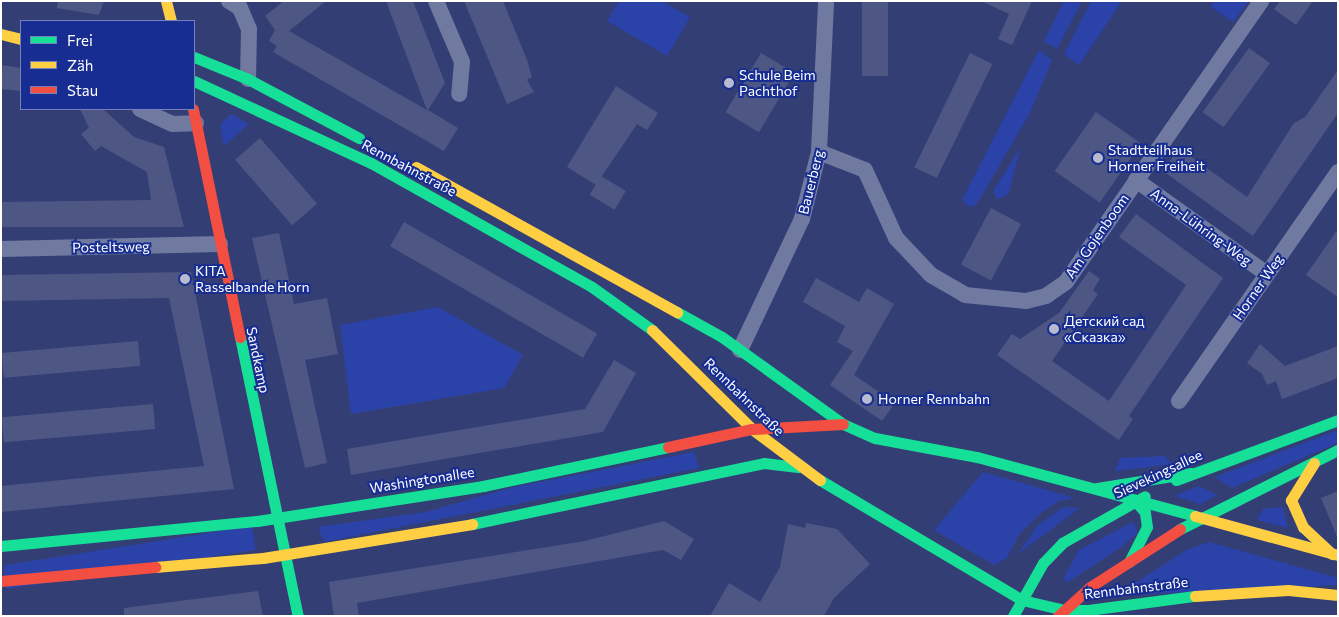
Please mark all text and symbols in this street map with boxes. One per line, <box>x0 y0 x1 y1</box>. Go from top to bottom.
legend <box>20 20 195 110</box>
text: Frei <box>67 31 93 49</box>
text: Zäh <box>67 56 93 74</box>
place label: Schule Beim Pachthof <box>739 67 816 100</box>
marker: Schule Beim Pachthof <box>723 77 735 89</box>
text: Stau <box>67 81 98 99</box>
street label: Rennbahnstraße <box>359 136 459 200</box>
place label: Stadtteilhaus Horner Freiheit <box>1108 142 1205 174</box>
street label: Bauerberg <box>795 148 827 216</box>
marker: Stadtteilhaus Horner Freiheit <box>1092 152 1104 164</box>
street label: Anna-Lühring-Weg <box>1147 185 1255 269</box>
street label: Am Gojenboom <box>1062 190 1132 282</box>
street label: Posteltsweg <box>72 238 150 256</box>
street label: Horner Weg <box>1229 251 1287 323</box>
place label: KITA Rasselbande Horn <box>195 263 310 296</box>
marker: KITA Rasselbande Horn <box>179 273 191 285</box>
place label: Детский сад «Сказка» <box>1064 313 1144 346</box>
marker: Детский сад «Сказка» <box>1048 323 1060 335</box>
street label: Sandkamp <box>243 325 273 395</box>
street label: Rennbahnstraße <box>701 355 787 439</box>
place label: Horner Rennbahn <box>878 391 990 407</box>
marker: Horner Rennbahn <box>860 392 874 406</box>
street label: Sievekingsallee <box>1111 446 1205 502</box>
street label: Washingtonallee <box>368 463 476 497</box>
street label: Rennbahnstraße <box>1083 573 1189 603</box>

